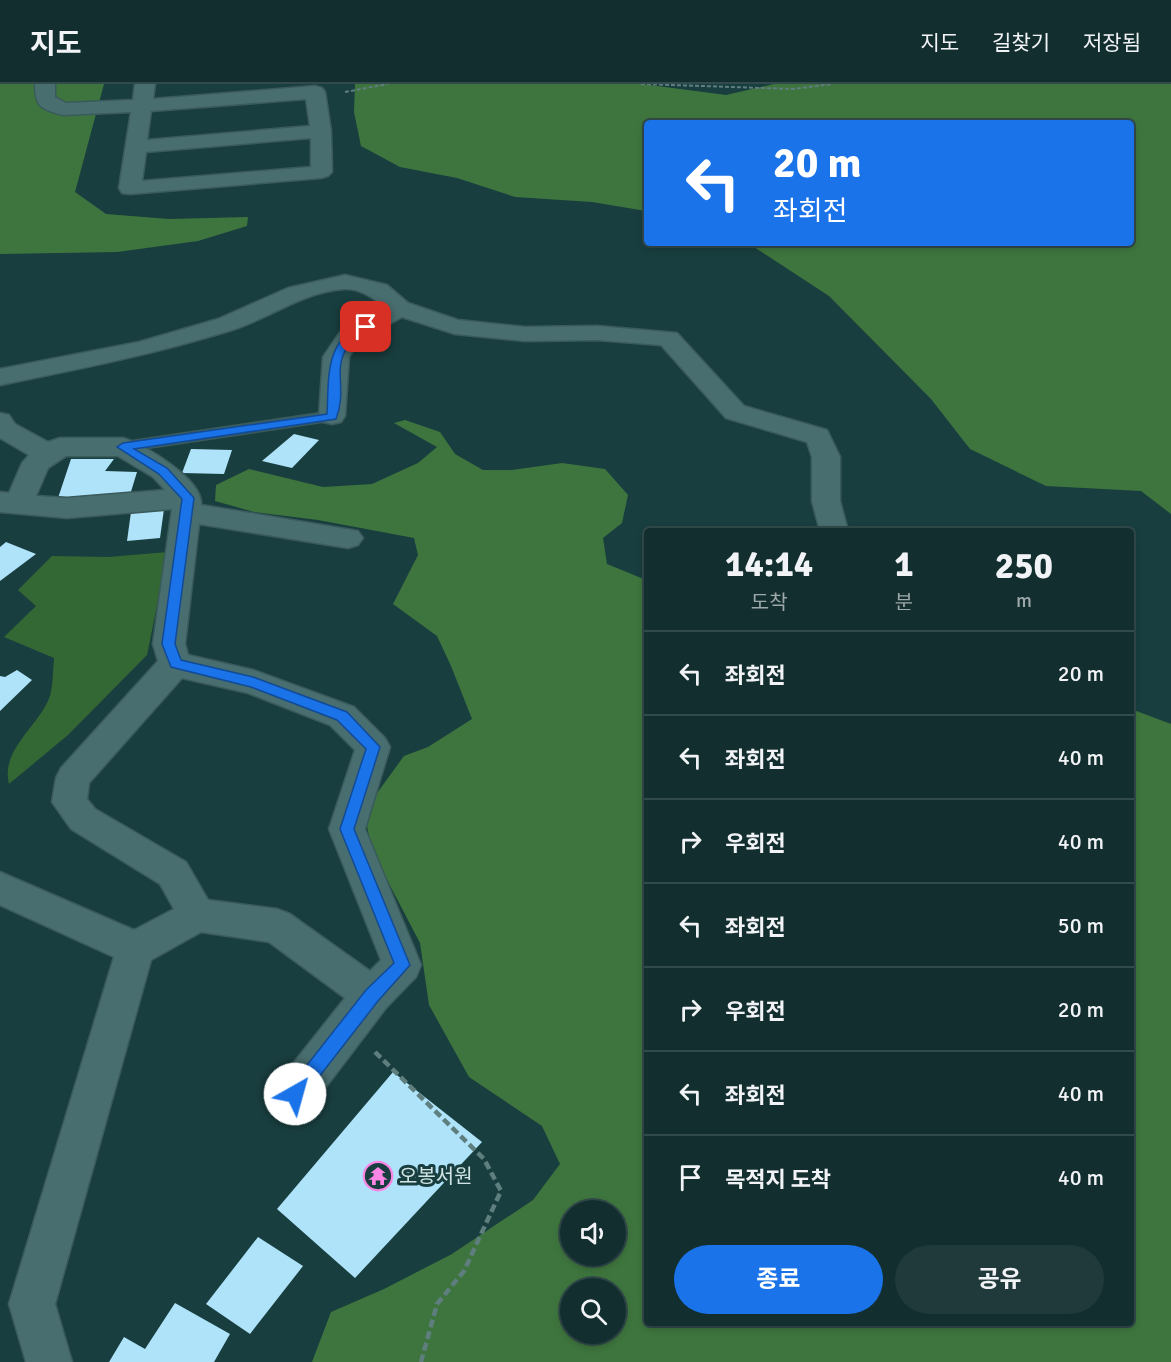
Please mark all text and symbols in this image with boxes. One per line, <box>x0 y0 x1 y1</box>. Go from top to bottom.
text: 지도 <box>30 27 82 61</box>
text: 지도 <box>920 30 959 56</box>
text: 길찾기 <box>992 30 1050 56</box>
text: 저장됨 <box>1083 30 1141 56</box>
text: 20 m <box>773 138 862 189</box>
icon: left <box>674 144 752 222</box>
text: 좌회전 <box>773 195 848 228</box>
pin <box>340 301 391 352</box>
icon: arrive <box>349 310 382 343</box>
text: 14:14 <box>725 542 813 587</box>
text: 1 <box>894 542 914 587</box>
text: 250 <box>995 544 1053 589</box>
text: m <box>1016 588 1032 613</box>
text: 도착 <box>751 590 788 615</box>
text: 분 <box>895 590 913 615</box>
icon: left <box>674 657 707 690</box>
text: 20 m <box>1058 660 1104 687</box>
text: 좌회전 <box>725 662 786 689</box>
icon: left <box>674 741 707 774</box>
text: 40 m <box>1058 744 1104 771</box>
text: 좌회전 <box>725 746 786 773</box>
icon: right <box>674 825 707 858</box>
text: 40 m <box>1058 828 1104 855</box>
text: 우회전 <box>725 830 786 857</box>
icon: left <box>674 909 707 942</box>
text: 50 m <box>1058 912 1104 939</box>
text: 좌회전 <box>725 914 786 941</box>
icon: right <box>674 993 707 1026</box>
text: 20 m <box>1058 996 1104 1023</box>
text: 우회전 <box>725 998 786 1025</box>
position arrow <box>263 1062 327 1126</box>
icon: left <box>674 1077 707 1110</box>
text: 40 m <box>1058 1080 1104 1107</box>
text: 좌회전 <box>725 1082 786 1109</box>
temple icon: 오봉서원 <box>362 1160 394 1192</box>
icon: arrive <box>674 1161 707 1194</box>
place label: 오봉서원 <box>399 1164 473 1189</box>
text: 40 m <box>1058 1164 1104 1191</box>
text: 목적지 도착 <box>725 1166 831 1193</box>
map controls <box>560 1200 626 1344</box>
button: sound <box>560 1200 626 1266</box>
button: 종료 <box>674 1245 883 1314</box>
button: 공유 <box>895 1245 1104 1314</box>
button: search <box>560 1278 626 1344</box>

